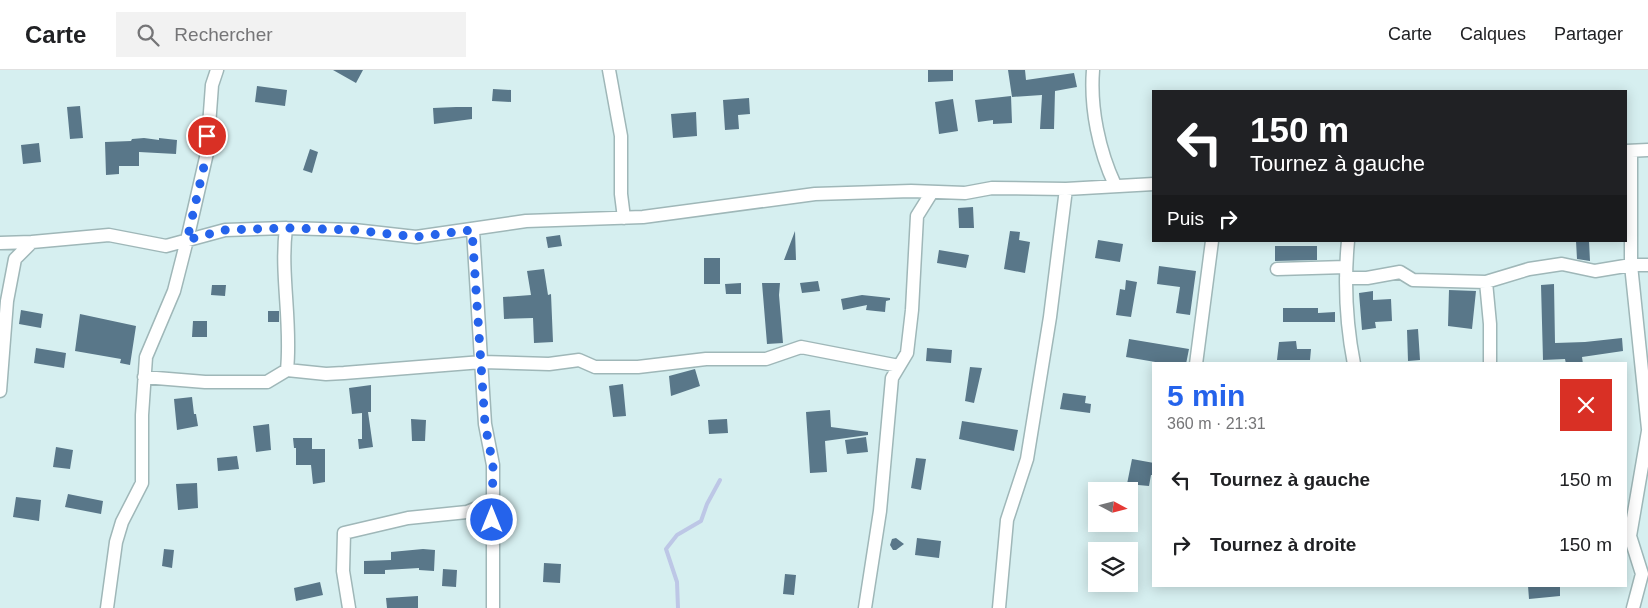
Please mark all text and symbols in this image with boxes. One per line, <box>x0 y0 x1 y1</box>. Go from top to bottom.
search box <box>116 12 466 57</box>
text: Carte <box>25 21 86 48</box>
icon: search <box>134 21 162 49</box>
text: Rechercher <box>174 24 273 45</box>
text: Carte <box>1388 24 1432 44</box>
text: Calques <box>1460 24 1526 44</box>
text: Partager <box>1554 24 1623 44</box>
icon: left <box>1167 110 1232 175</box>
text: 150 m <box>1250 110 1349 149</box>
pin <box>186 115 228 157</box>
icon: arrive <box>193 122 221 150</box>
text: Tournez à gauche <box>1250 151 1425 176</box>
icon: right <box>1214 205 1242 233</box>
text: Puis <box>1167 208 1204 229</box>
text: 5 min <box>1167 379 1245 412</box>
button: close <box>1560 379 1612 431</box>
text: 360 m · 21:31 <box>1167 415 1266 432</box>
icon: left <box>1167 466 1195 494</box>
text: Tournez à gauche <box>1210 469 1370 490</box>
text: 150 m <box>1559 469 1612 490</box>
north arrow <box>1088 482 1138 532</box>
map controls <box>1088 482 1138 592</box>
position arrow <box>465 493 517 545</box>
icon: right <box>1167 531 1195 559</box>
text: Tournez à droite <box>1210 534 1356 555</box>
text: 150 m <box>1559 534 1612 555</box>
button: layers <box>1088 542 1138 592</box>

